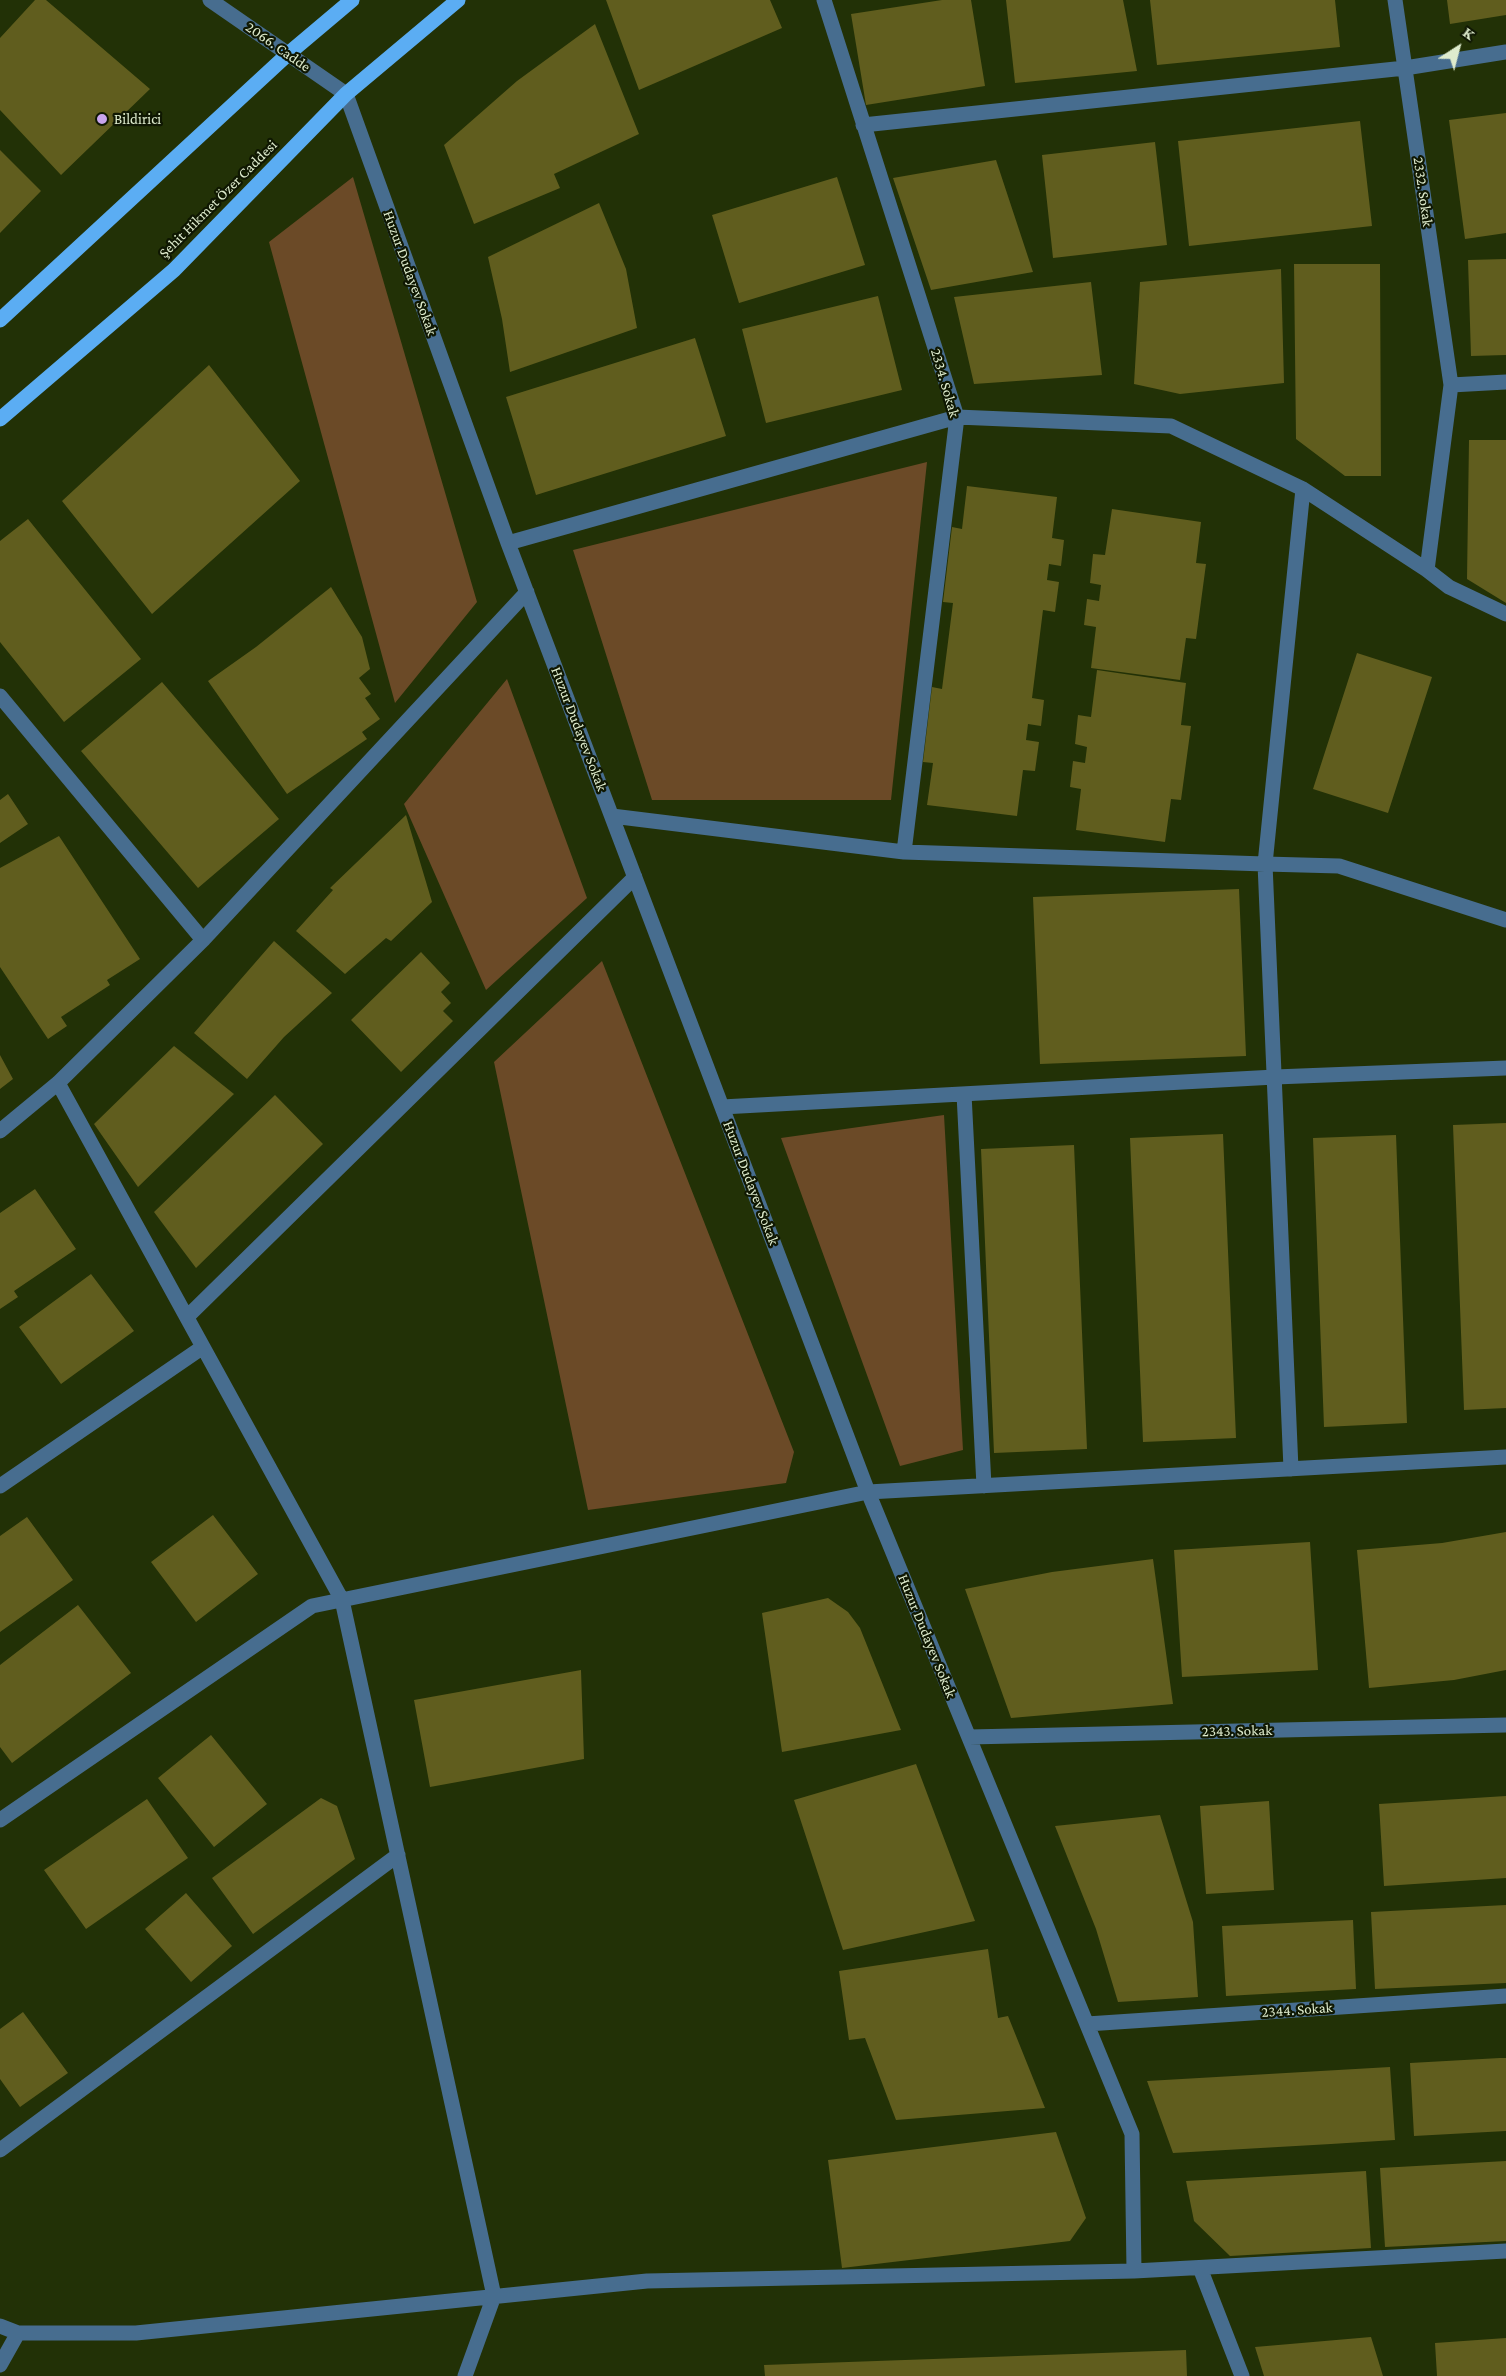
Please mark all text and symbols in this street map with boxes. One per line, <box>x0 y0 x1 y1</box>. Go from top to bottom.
street label: 2066. Cadde <box>242 18 314 76</box>
north arrow <box>1428 18 1488 78</box>
text: K <box>1460 23 1478 43</box>
place label: Bildirici <box>114 110 161 128</box>
marker: Bildirici <box>95 112 109 126</box>
street label: Şehit Hikmet Özer Caddesi <box>155 136 281 262</box>
street label: 2332. Sokak <box>1409 156 1437 228</box>
street label: Huzur Dudayev Sokak <box>379 208 441 338</box>
street label: 2334. Sokak <box>927 346 963 420</box>
street label: Huzur Dudayev Sokak <box>547 664 611 794</box>
street label: Huzur Dudayev Sokak <box>719 1118 783 1248</box>
street label: Huzur Dudayev Sokak <box>894 1572 960 1700</box>
street label: 2343. Sokak <box>1202 1721 1272 1741</box>
street label: 2344. Sokak <box>1261 1999 1333 2021</box>

